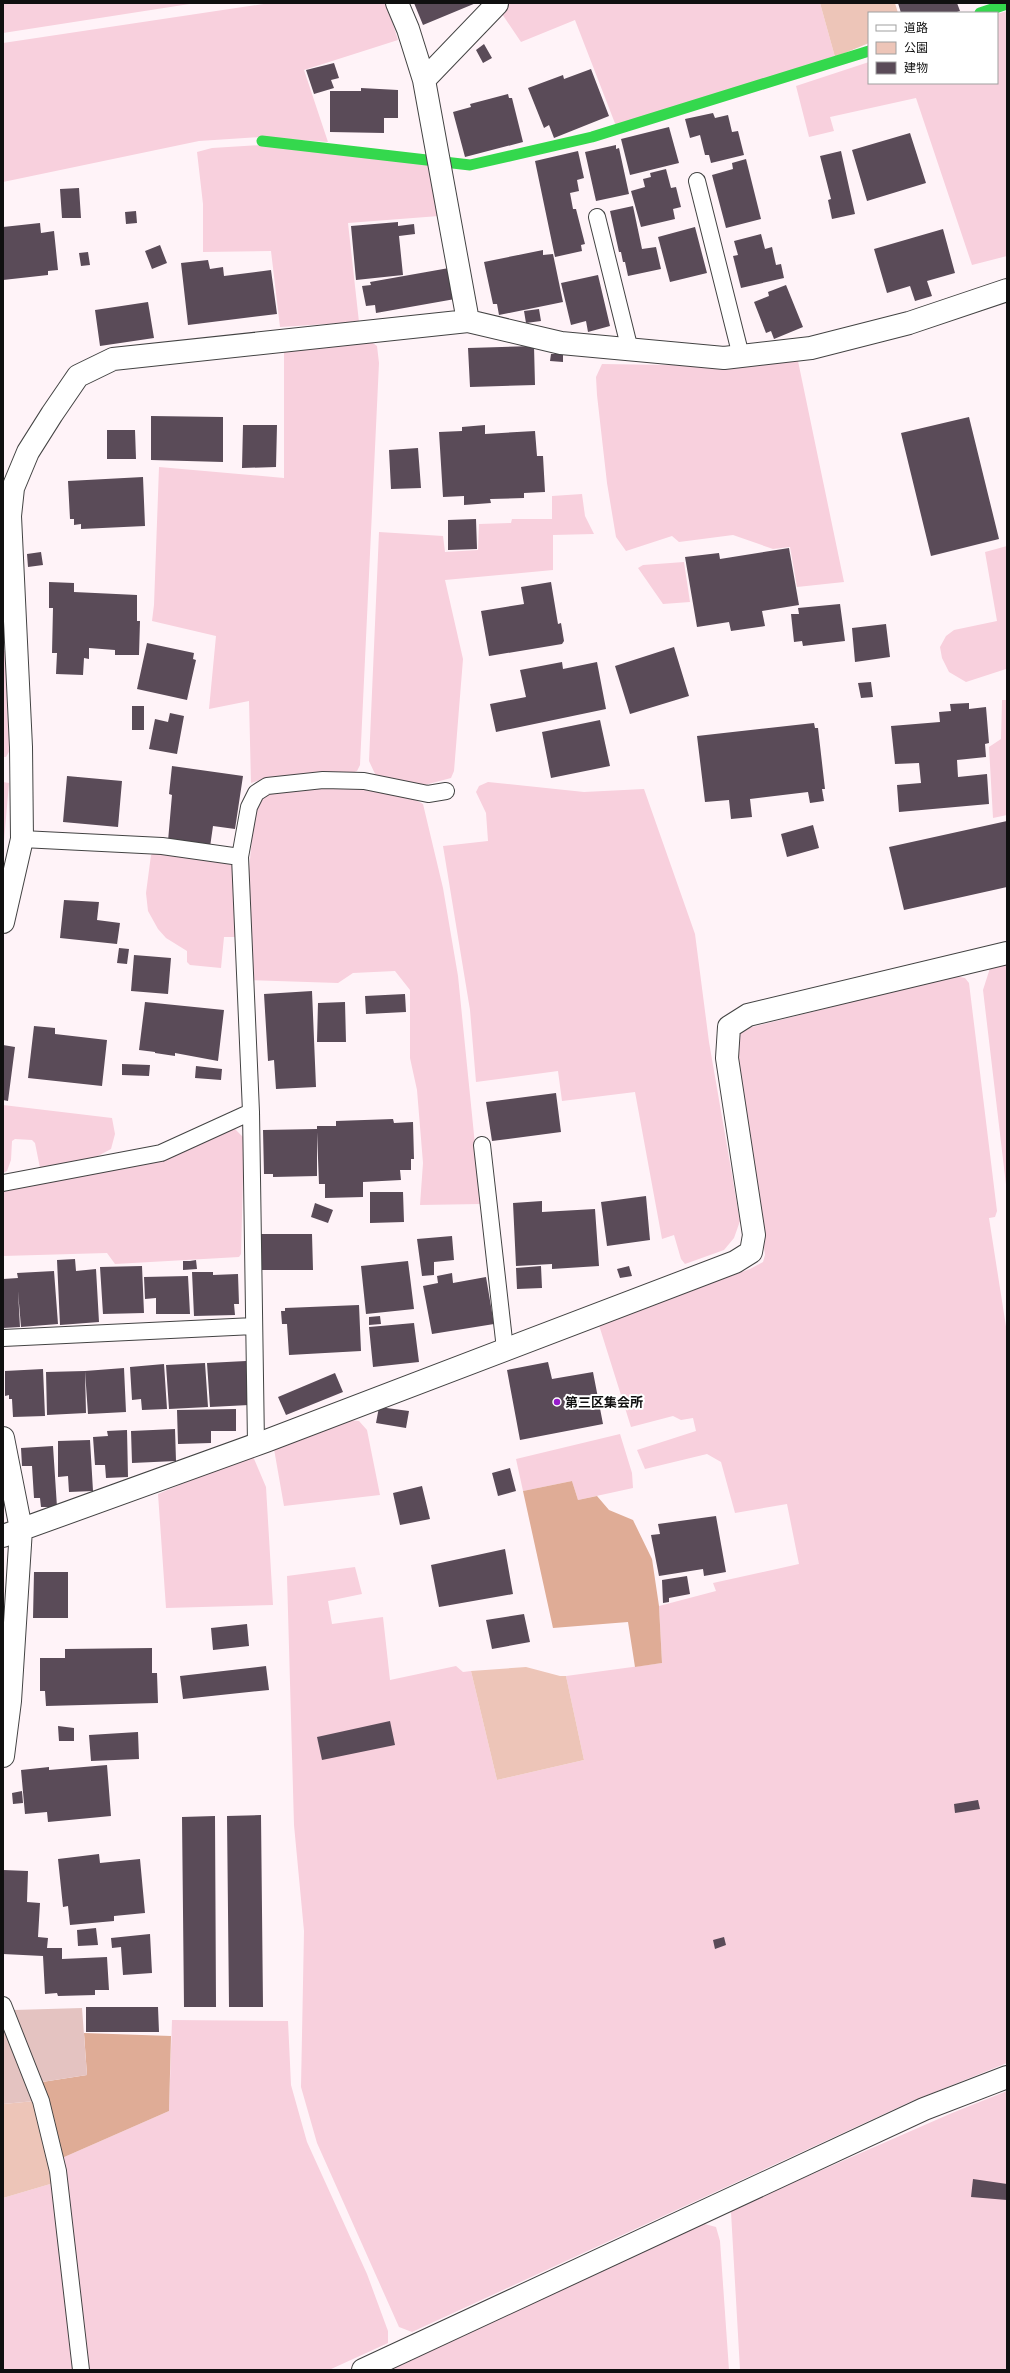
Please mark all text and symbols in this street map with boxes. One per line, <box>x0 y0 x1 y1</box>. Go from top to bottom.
legend <box>868 12 998 84</box>
text: 道路 <box>904 18 928 35</box>
text: 公園 <box>904 38 928 55</box>
text: 建物 <box>904 58 928 75</box>
place label: 第三区集会所 <box>565 1392 643 1411</box>
marker: 第三区集会所 <box>552 1397 562 1407</box>

